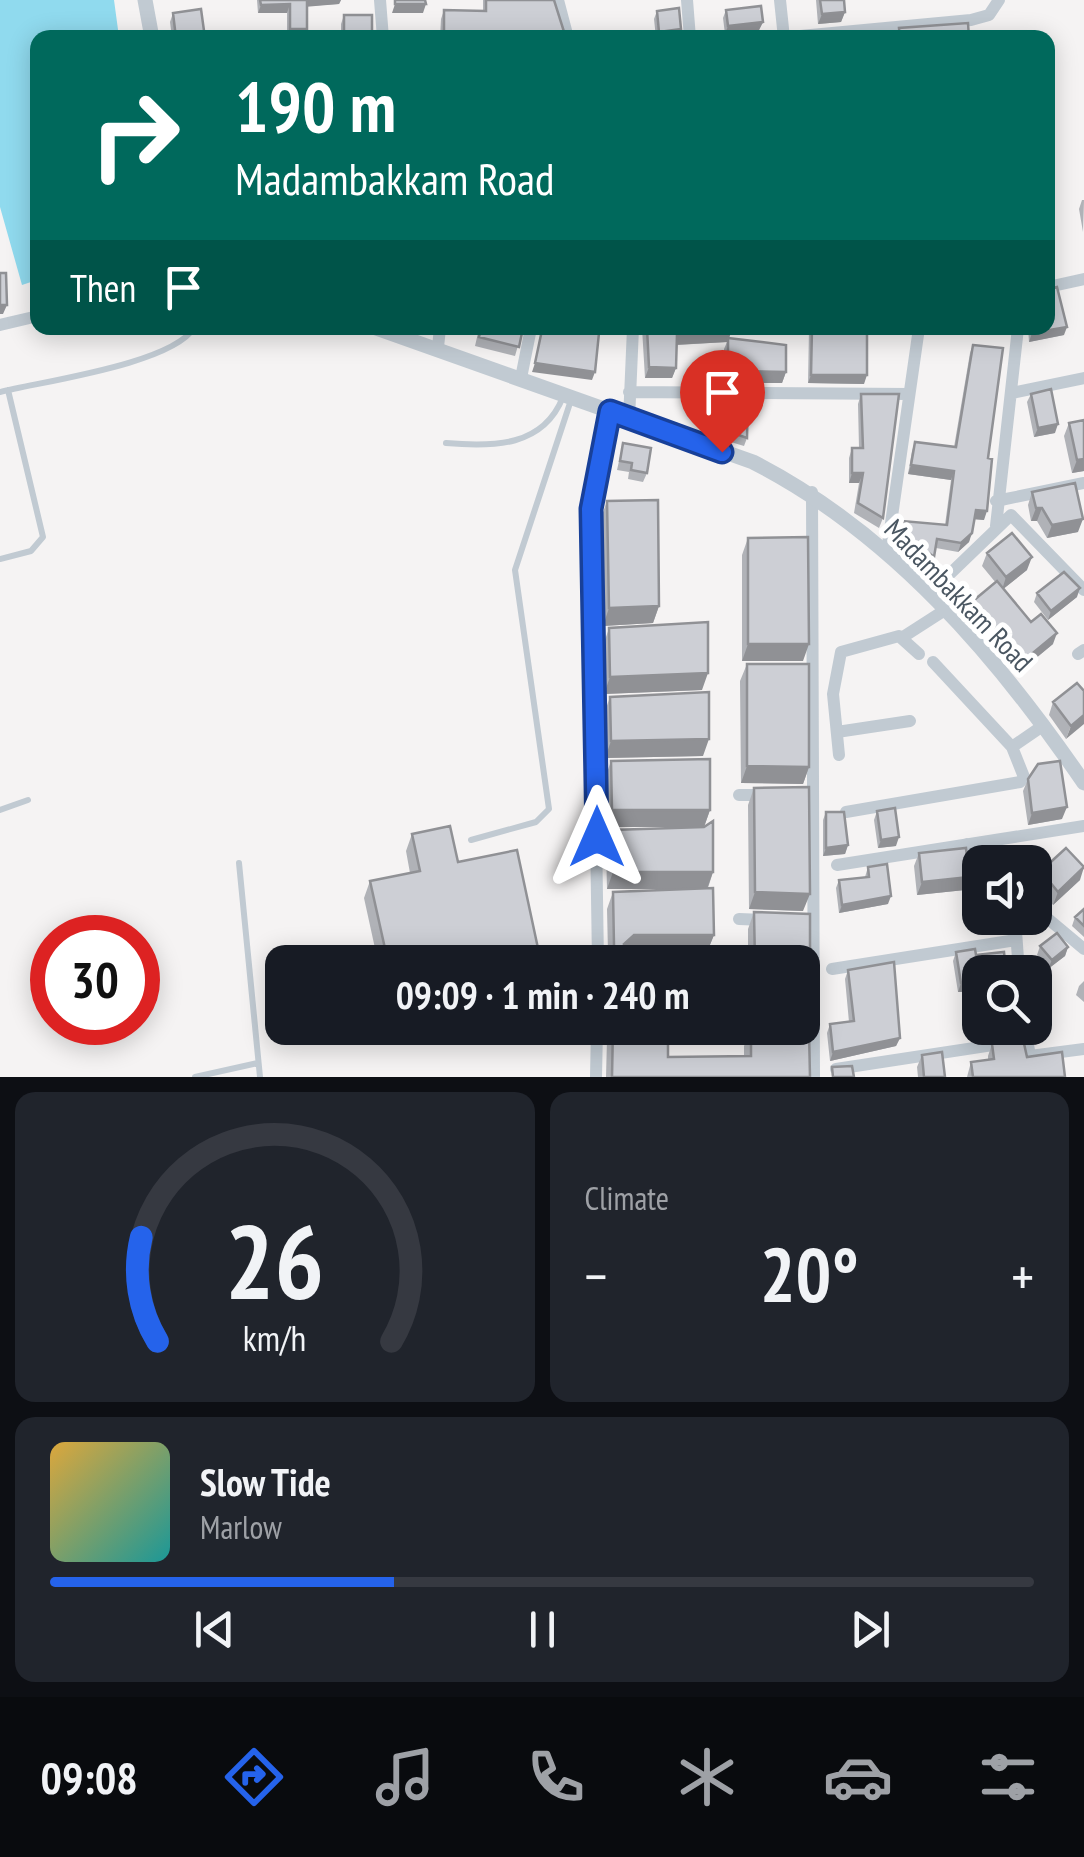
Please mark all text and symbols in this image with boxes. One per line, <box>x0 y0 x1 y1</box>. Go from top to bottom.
text: 190 m <box>235 61 396 151</box>
icon: right <box>70 70 200 200</box>
text: Madambakkam Road <box>235 149 555 207</box>
icon: arrive <box>156 260 211 315</box>
text: Then <box>70 263 136 312</box>
pin <box>680 350 765 453</box>
icon: arrive <box>695 365 750 420</box>
street label: Madambakkam Road <box>877 511 1041 679</box>
position arrow <box>545 785 649 889</box>
map controls <box>962 845 1052 1045</box>
button: sound <box>962 845 1052 935</box>
speed limit sign: 30 <box>30 915 160 1045</box>
button: search <box>962 955 1052 1045</box>
text: 09:09 · 1 min · 240 m <box>396 970 689 1019</box>
text: Climate <box>585 1177 669 1219</box>
text: 26 <box>225 1193 324 1328</box>
text: 20° <box>760 1226 859 1323</box>
text: − <box>585 1240 607 1311</box>
text: + <box>1011 1240 1034 1311</box>
text: km/h <box>243 1315 306 1361</box>
text: Slow Tide <box>200 1457 331 1506</box>
text: Marlow <box>200 1506 282 1548</box>
icon: previous <box>187 1602 242 1657</box>
icon: pause <box>515 1602 570 1657</box>
icon: next <box>843 1602 898 1657</box>
icon: directions <box>219 1742 289 1812</box>
icon: music <box>370 1742 440 1812</box>
icon: phone <box>521 1742 591 1812</box>
icon: climate <box>672 1742 742 1812</box>
icon: car <box>823 1742 893 1812</box>
icon: filters <box>973 1742 1043 1812</box>
text: 09:08 <box>40 1748 138 1806</box>

